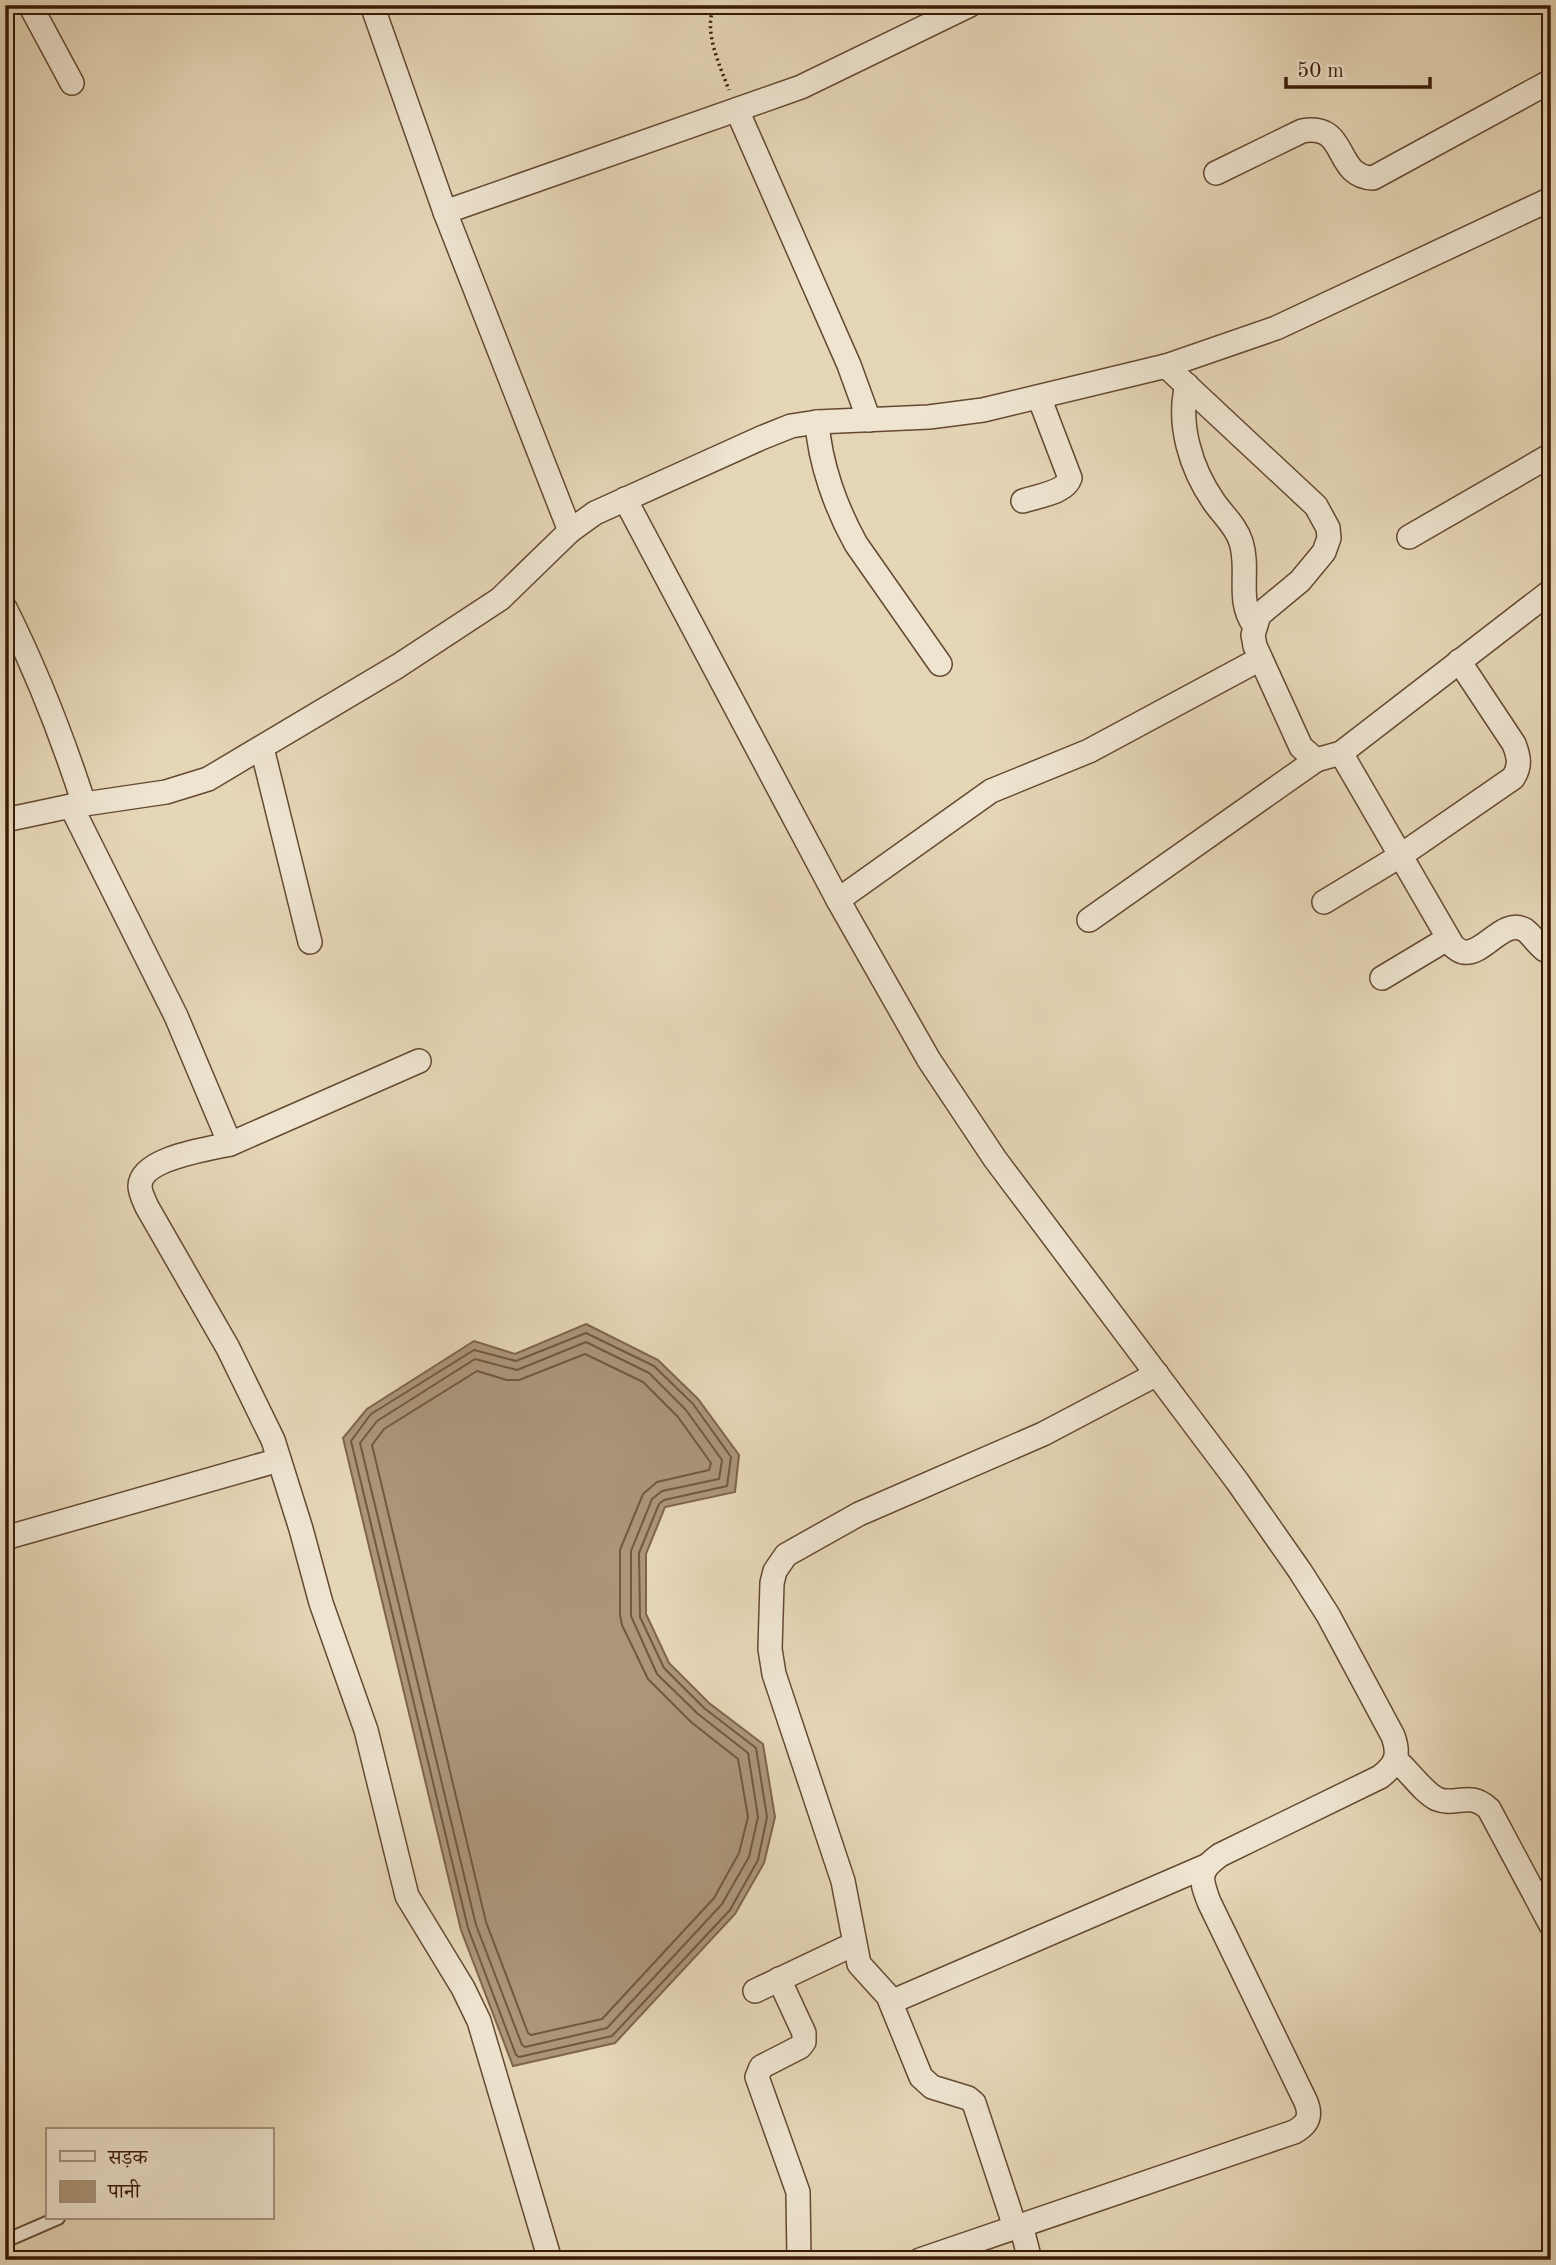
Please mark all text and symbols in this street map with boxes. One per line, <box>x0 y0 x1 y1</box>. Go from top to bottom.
scale bar <box>1286 46 1430 90</box>
text: 50 m <box>1297 61 1344 82</box>
legend <box>46 2128 273 2220</box>
text: सड़क <box>107 2148 148 2169</box>
text: पानी <box>107 2179 141 2203</box>

